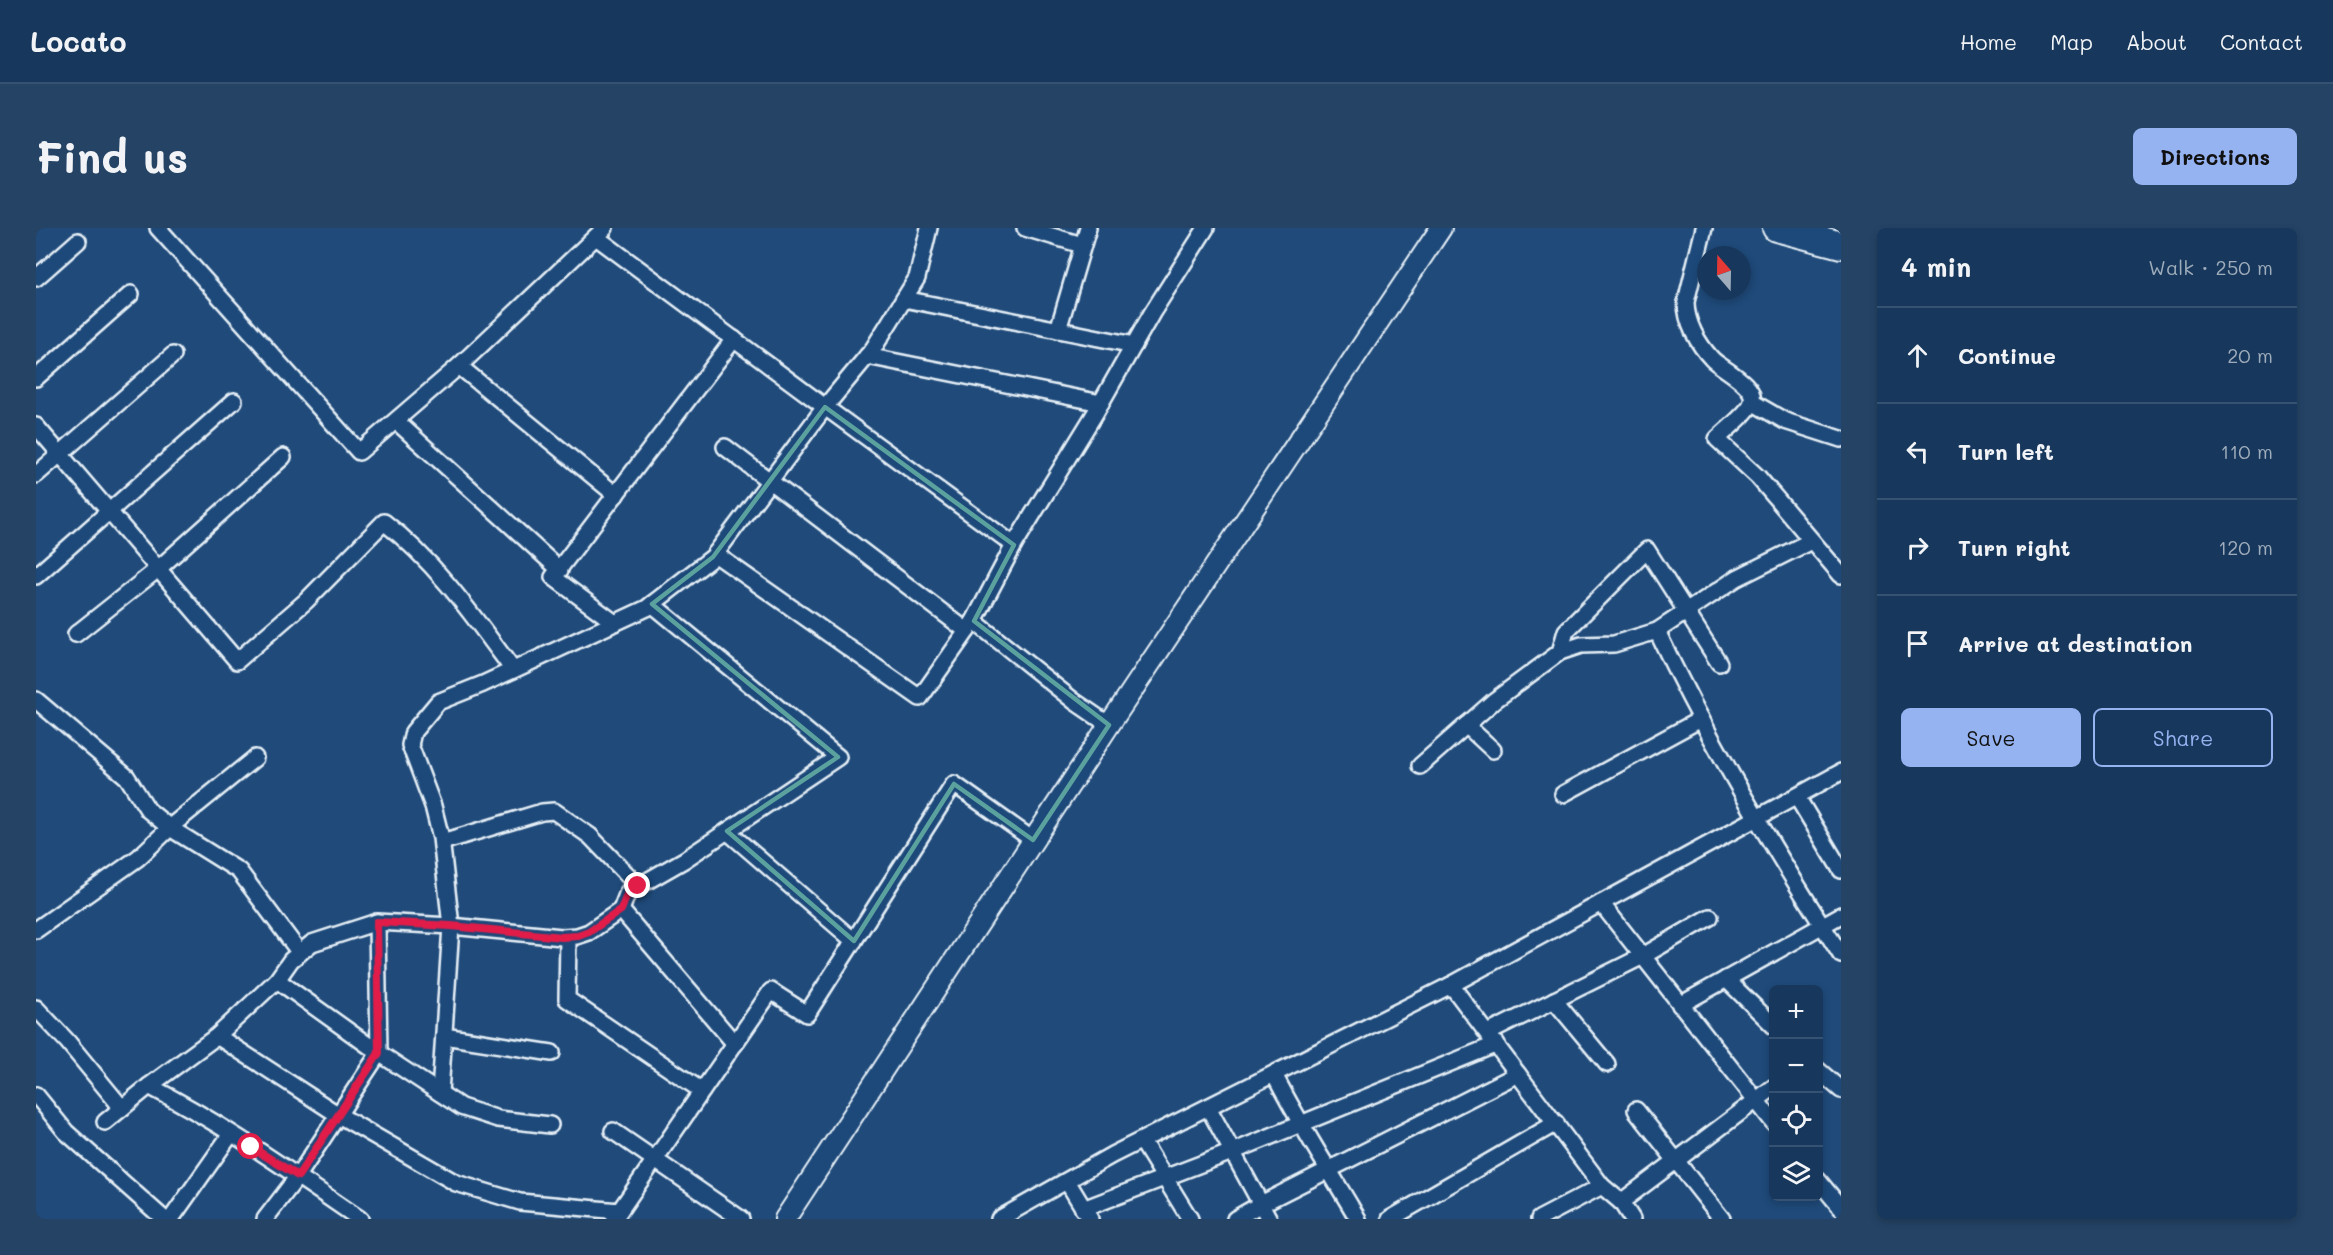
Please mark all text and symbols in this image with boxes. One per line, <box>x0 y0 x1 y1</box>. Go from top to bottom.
text: Locato <box>30 23 127 59</box>
text: Home <box>1960 28 2017 55</box>
text: Map <box>2050 28 2093 55</box>
text: About <box>2126 28 2187 55</box>
text: Contact <box>2220 28 2303 55</box>
button: Directions <box>2133 128 2297 185</box>
text: Find us <box>36 129 188 184</box>
north arrow <box>1697 246 1751 300</box>
text: 4 min <box>1901 250 1971 284</box>
text: Walk · 250 m <box>2148 254 2273 280</box>
icon: ahead <box>1901 339 1934 372</box>
text: Continue <box>1958 341 2056 370</box>
text: 20 m <box>2227 342 2273 368</box>
icon: left <box>1901 435 1934 468</box>
text: Turn left <box>1958 437 2054 466</box>
text: 110 m <box>2220 438 2273 464</box>
icon: right <box>1901 531 1934 564</box>
text: Turn right <box>1958 533 2070 562</box>
text: 120 m <box>2218 534 2273 560</box>
icon: arrive <box>1901 627 1934 660</box>
text: Arrive at destination <box>1958 629 2193 658</box>
button: Save <box>1901 708 2081 767</box>
button: Share <box>2093 708 2273 767</box>
route end <box>624 872 650 898</box>
map controls <box>1769 985 1823 1201</box>
button: + <box>1769 985 1823 1039</box>
button: − <box>1769 1039 1823 1093</box>
button: locate <box>1769 1093 1823 1147</box>
route start <box>237 1133 263 1159</box>
button: layers <box>1769 1147 1823 1201</box>

